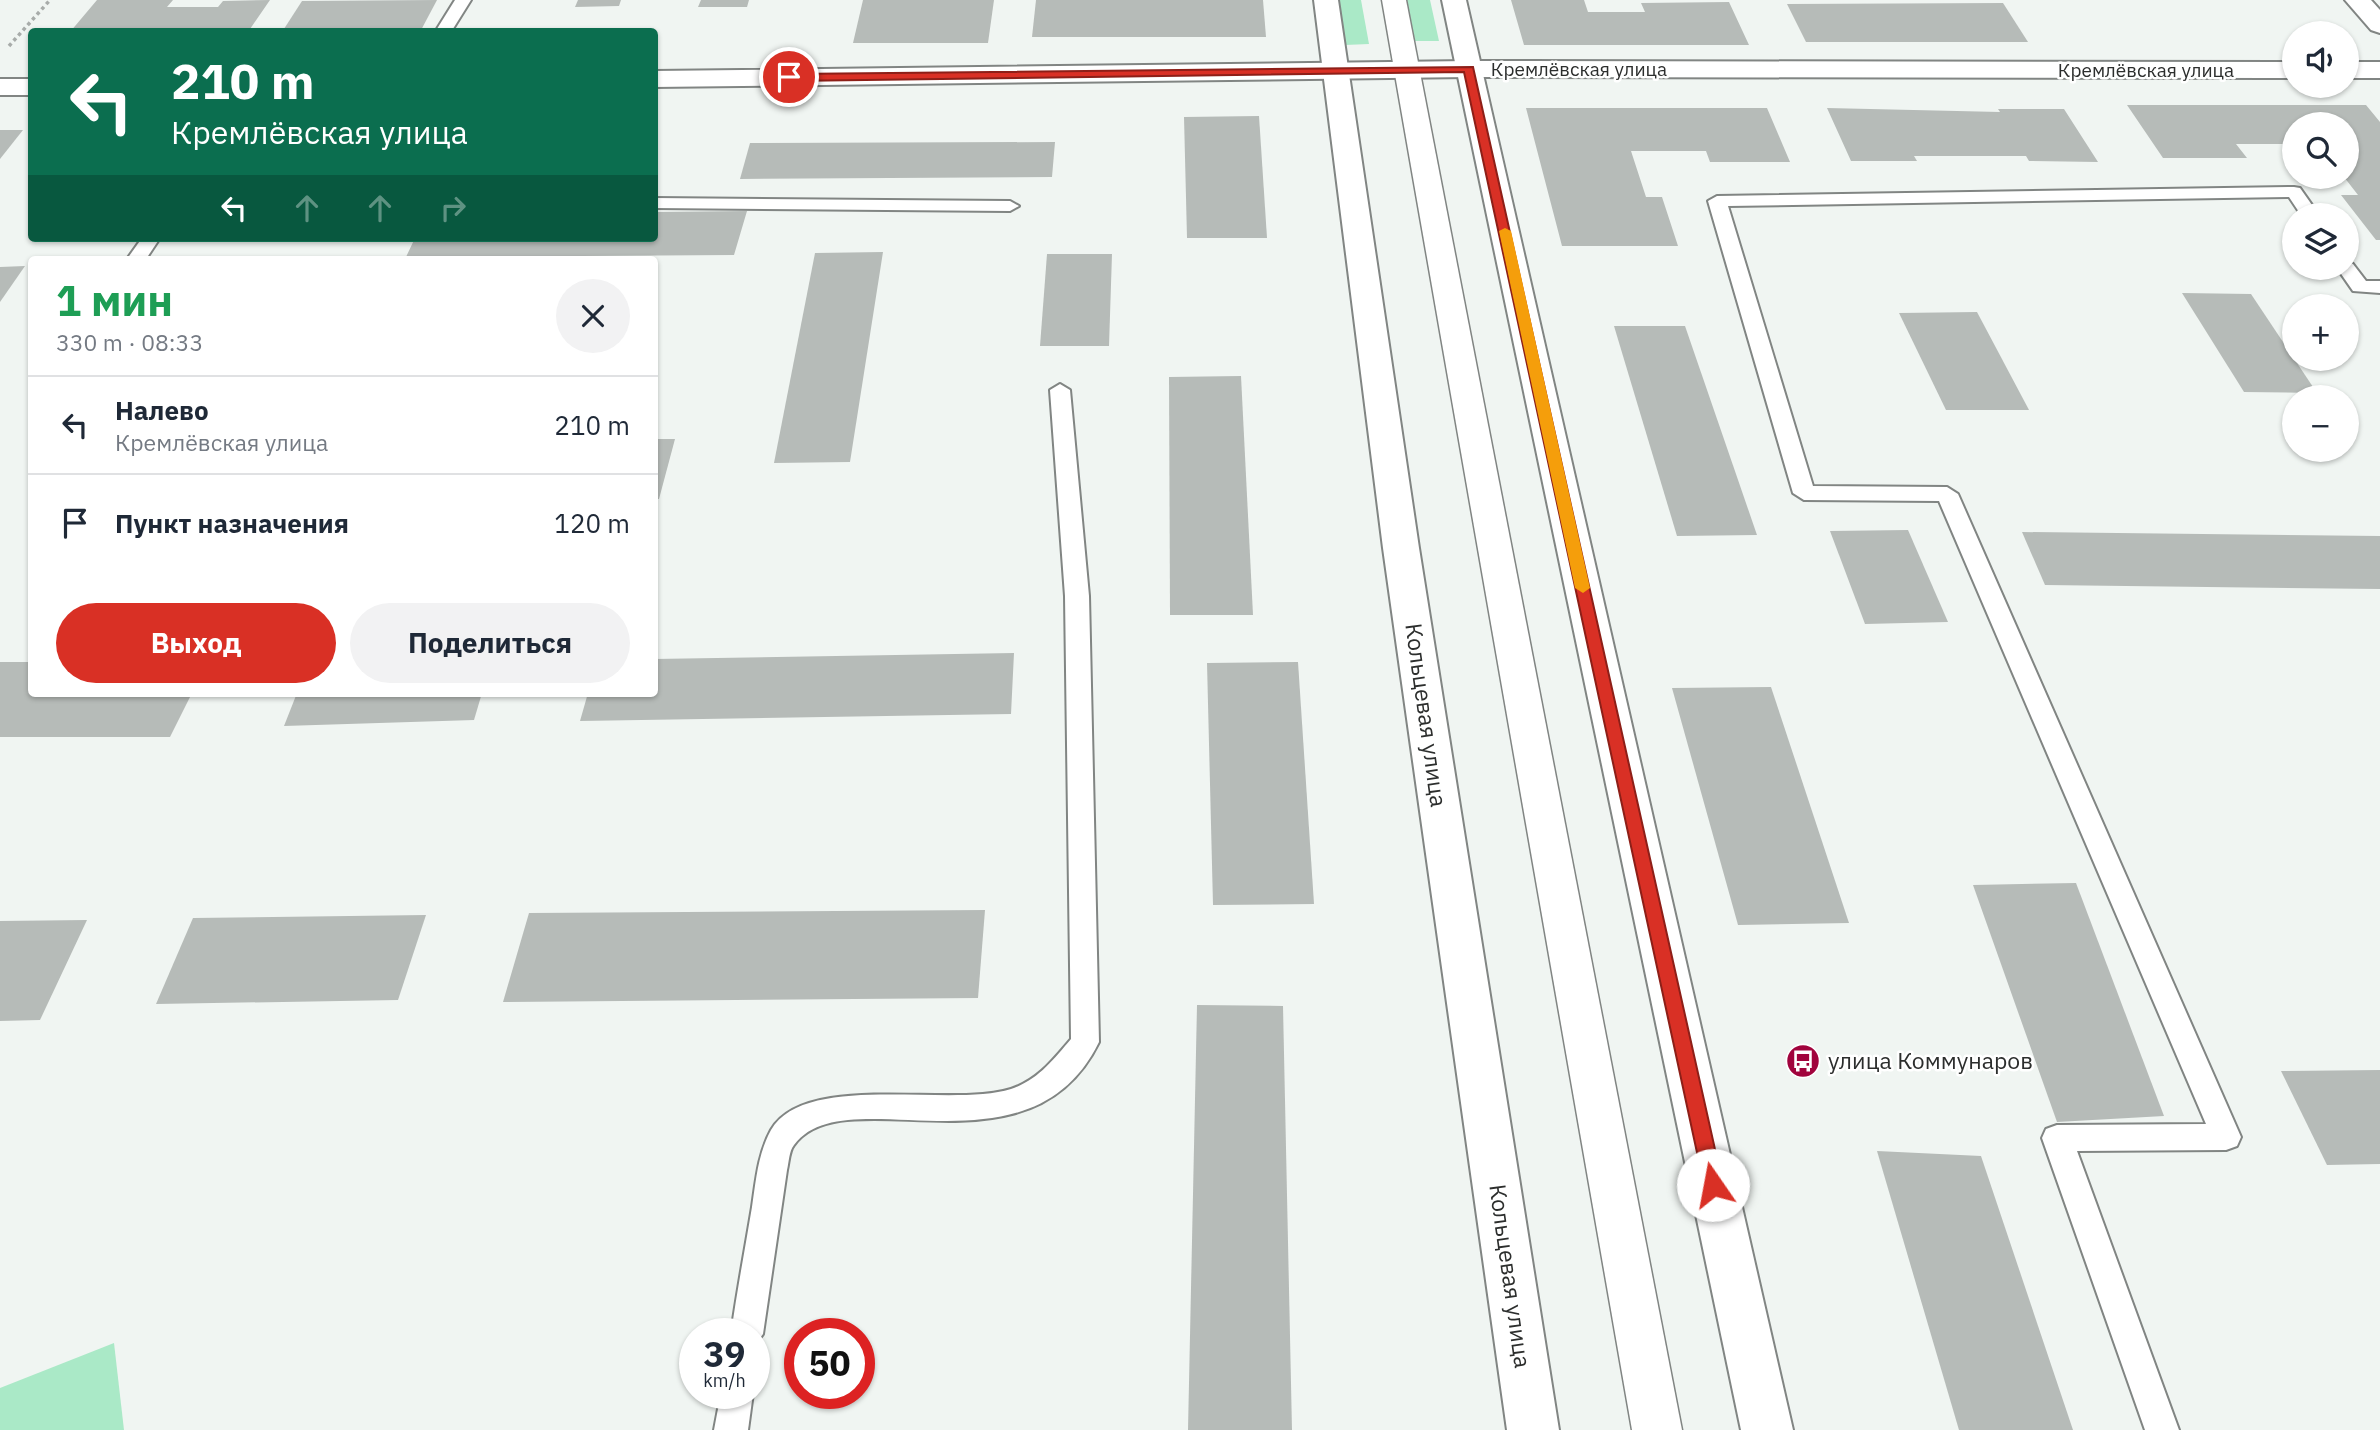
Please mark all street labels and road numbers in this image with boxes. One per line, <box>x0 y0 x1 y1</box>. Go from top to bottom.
street label: Кремлёвская улица <box>1491 57 1667 81</box>
street label: Кремлёвская улица <box>2058 58 2234 82</box>
street label: Кольцевая улица <box>1399 621 1455 809</box>
street label: Кольцевая улица <box>1483 1182 1539 1370</box>

